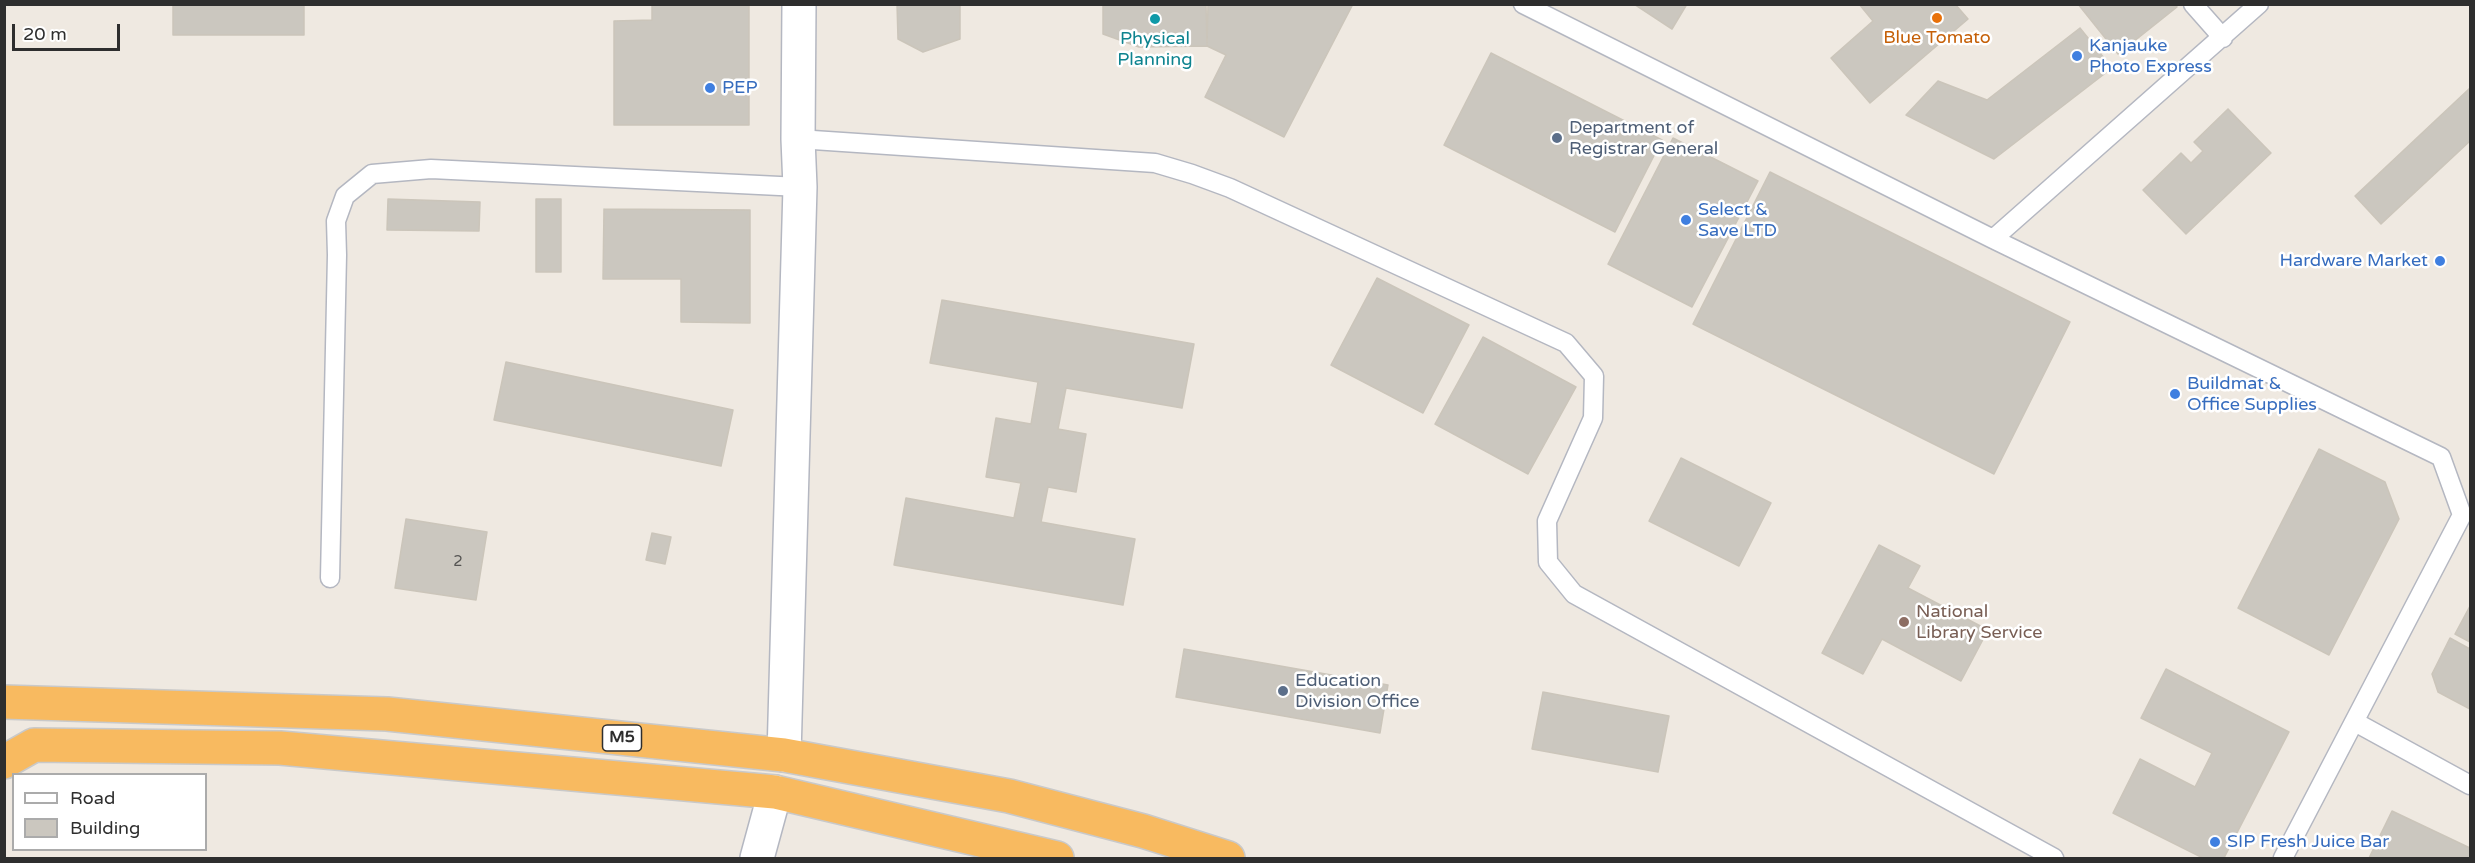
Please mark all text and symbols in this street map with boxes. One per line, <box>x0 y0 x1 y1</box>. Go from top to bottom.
marker: Blue Tomato <box>1930 11 1944 25</box>
scale bar <box>15 12 123 50</box>
marker: Physical Planning <box>1148 12 1162 26</box>
text: 20 m <box>23 23 67 45</box>
place label: Blue Tomato <box>1883 27 1991 49</box>
place label: Physical Planning <box>1117 28 1193 70</box>
place label: Kanjauke Photo Express <box>2089 35 2212 78</box>
marker: Kanjauke Photo Express <box>2070 49 2084 63</box>
place label: PEP <box>722 77 758 99</box>
marker: PEP <box>703 81 717 95</box>
place label: Department of Registrar General <box>1569 117 1718 160</box>
marker: Department of Registrar General <box>1550 131 1564 145</box>
place label: Select & Save LTD <box>1698 199 1777 242</box>
marker: Select & Save LTD <box>1679 213 1693 227</box>
place label: Hardware Market <box>2279 250 2428 272</box>
marker: Hardware Market <box>2433 254 2447 268</box>
place label: Buildmat & Office Supplies <box>2187 373 2317 416</box>
marker: Buildmat & Office Supplies <box>2168 387 2182 401</box>
house number: 2 <box>453 553 463 571</box>
place label: National Library Service <box>1916 601 2042 644</box>
marker: National Library Service <box>1897 615 1911 629</box>
place label: Education Division Office <box>1295 670 1419 712</box>
marker: Education Division Office <box>1276 684 1290 698</box>
road number: M5 <box>602 725 642 751</box>
legend <box>12 773 207 851</box>
text: Road <box>70 787 115 809</box>
text: Building <box>70 817 140 839</box>
place label: SIP Fresh Juice Bar <box>2227 831 2389 853</box>
marker: SIP Fresh Juice Bar <box>2208 835 2222 849</box>

